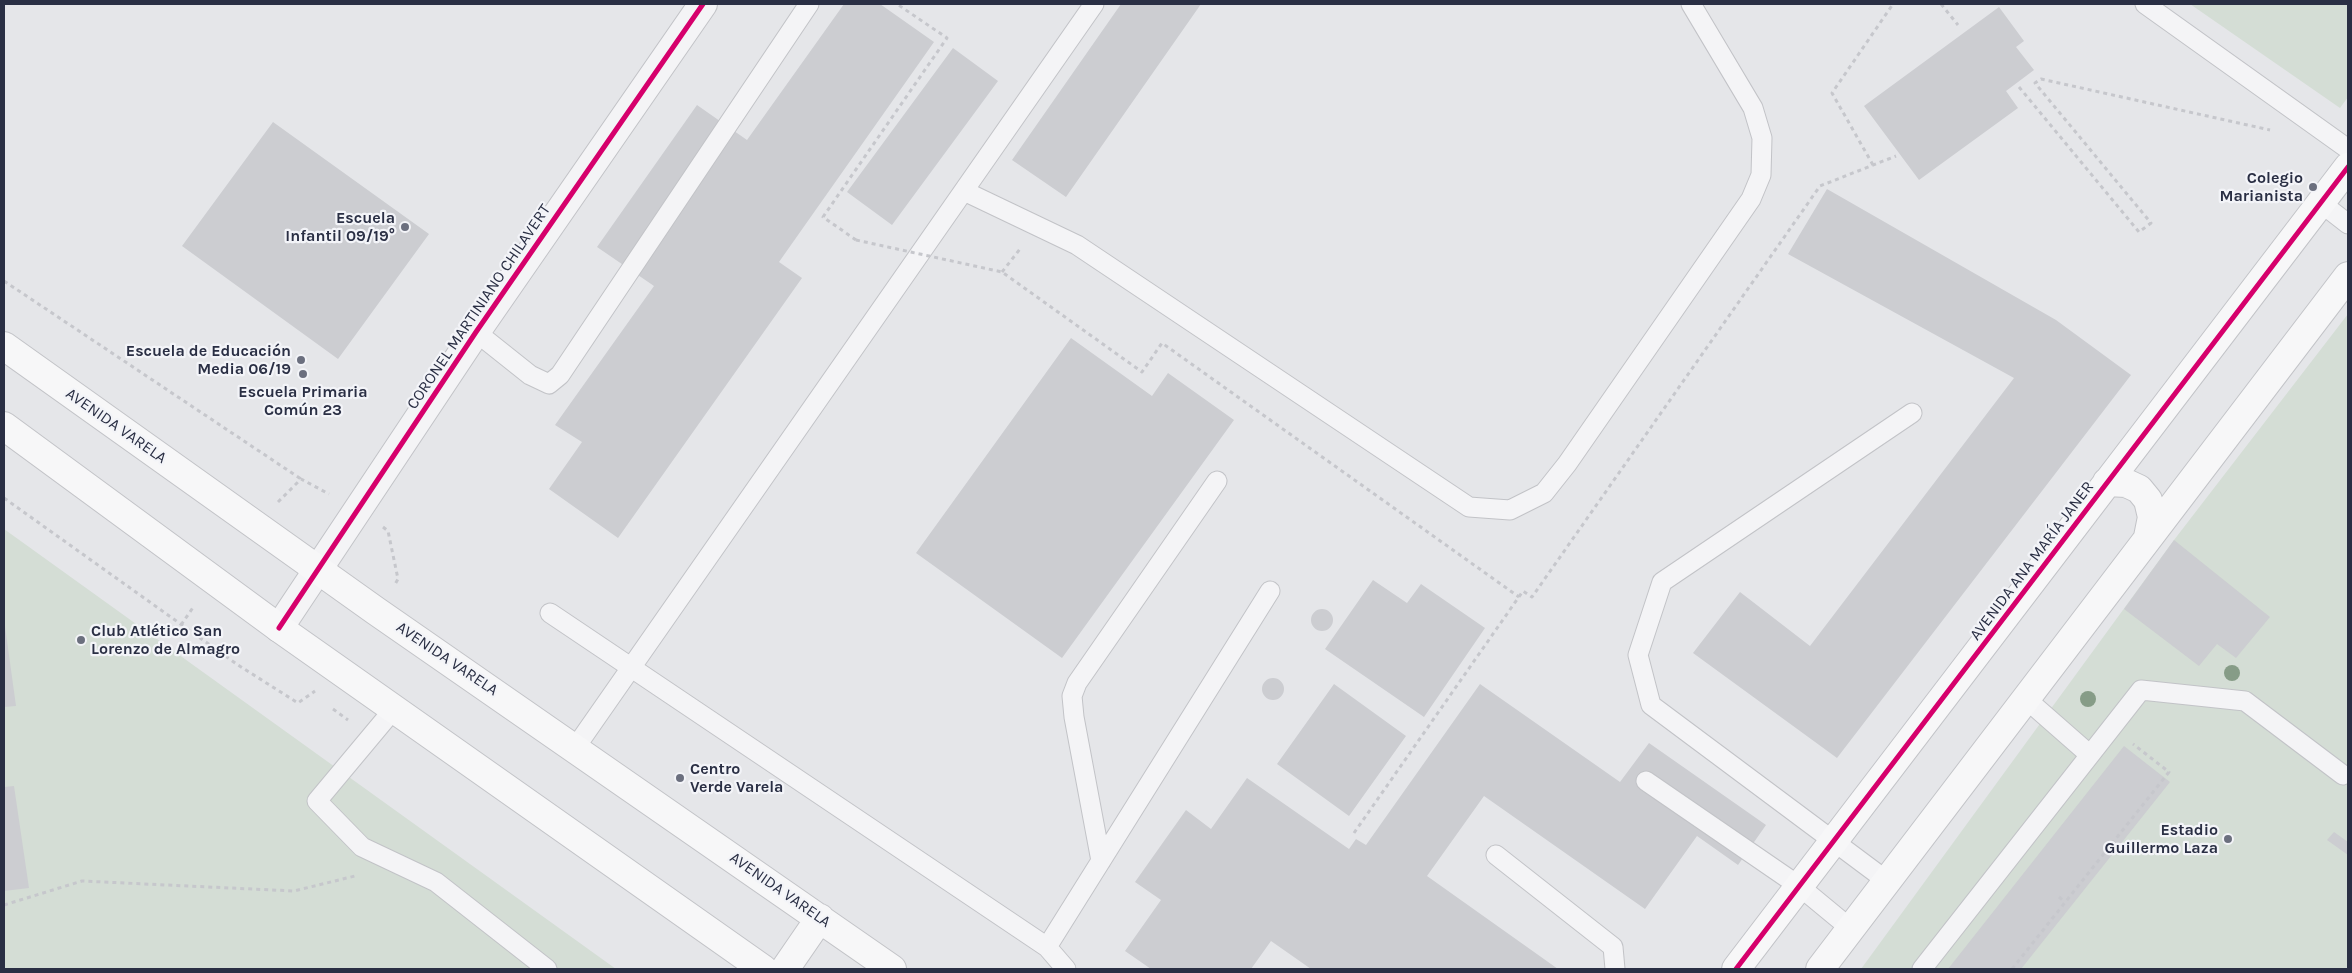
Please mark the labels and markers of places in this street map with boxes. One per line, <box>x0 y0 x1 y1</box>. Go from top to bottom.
place label: Colegio Marianista <box>2219 168 2303 206</box>
marker: Colegio Marianista <box>2307 181 2319 193</box>
place label: Escuela Infantil 09/19° <box>285 208 395 246</box>
marker: Escuela Infantil 09/19° <box>399 221 411 233</box>
place label: Escuela de Educación Media 06/19 <box>126 341 291 379</box>
marker: Escuela de Educación Media 06/19 <box>295 354 307 366</box>
marker: Escuela Primaria Común 23 <box>297 368 309 380</box>
place label: Escuela Primaria Común 23 <box>238 382 368 420</box>
place label: Club Atlético San Lorenzo de Almagro <box>91 621 240 659</box>
marker: Club Atlético San Lorenzo de Almagro <box>75 634 87 646</box>
place label: Centro Verde Varela <box>690 759 783 797</box>
marker: Centro Verde Varela <box>674 772 686 784</box>
place label: Estadio Guillermo Laza <box>2105 820 2218 858</box>
marker: Estadio Guillermo Laza <box>2222 833 2234 845</box>

